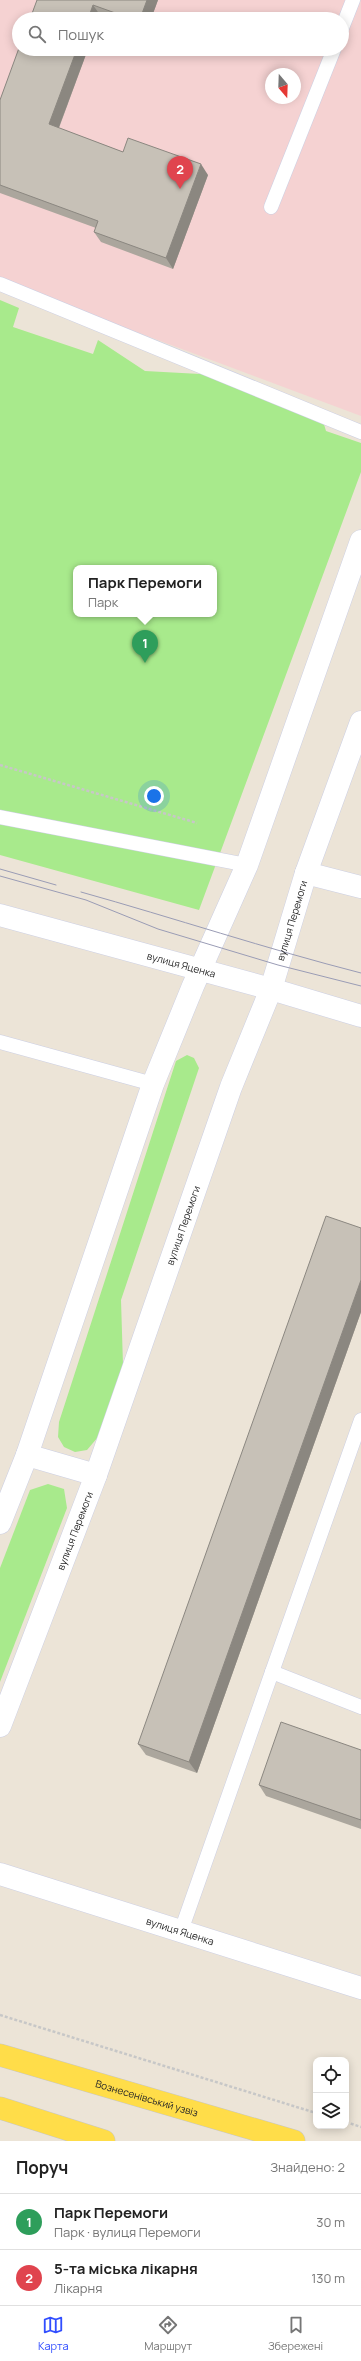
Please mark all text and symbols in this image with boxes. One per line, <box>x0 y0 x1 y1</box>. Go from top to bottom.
search box <box>12 12 349 56</box>
icon: search <box>26 23 48 45</box>
text: Пошук <box>58 24 104 45</box>
north arrow <box>265 68 301 104</box>
pin: 2 <box>167 156 193 189</box>
popup <box>73 565 217 617</box>
text: Парк Перемоги <box>88 572 202 593</box>
text: Парк <box>88 593 118 611</box>
pin: 1 <box>132 630 158 663</box>
your location <box>144 786 164 806</box>
street label: вулиця Перемоги <box>273 879 310 962</box>
street label: вулиця Яценка <box>146 948 217 981</box>
street label: вулиця Перемоги <box>163 1184 203 1267</box>
street label: вулиця Перемоги <box>53 1489 96 1572</box>
street label: вулиця Яценка <box>145 1914 216 1948</box>
map controls <box>313 2057 349 2129</box>
button: locate <box>313 2057 349 2093</box>
street label: Вознесенівський узвіз <box>94 2076 200 2120</box>
button: layers <box>313 2093 349 2129</box>
text: Поруч <box>16 2156 68 2179</box>
text: Знайдено: 2 <box>270 2158 345 2176</box>
text: Парк Перемоги <box>54 2202 168 2223</box>
text: 1 <box>26 2213 32 2231</box>
text: 30 m <box>316 2213 345 2231</box>
text: Парк · вулиця Перемоги <box>54 2223 201 2241</box>
text: 5-та міська лікарня <box>54 2258 198 2279</box>
text: 2 <box>25 2269 33 2287</box>
text: 130 m <box>311 2269 345 2287</box>
text: Лікарня <box>54 2279 102 2297</box>
tab: Карта <box>38 2314 69 2353</box>
tab: Маршрут <box>144 2314 192 2353</box>
tab: Збережені <box>268 2314 323 2353</box>

